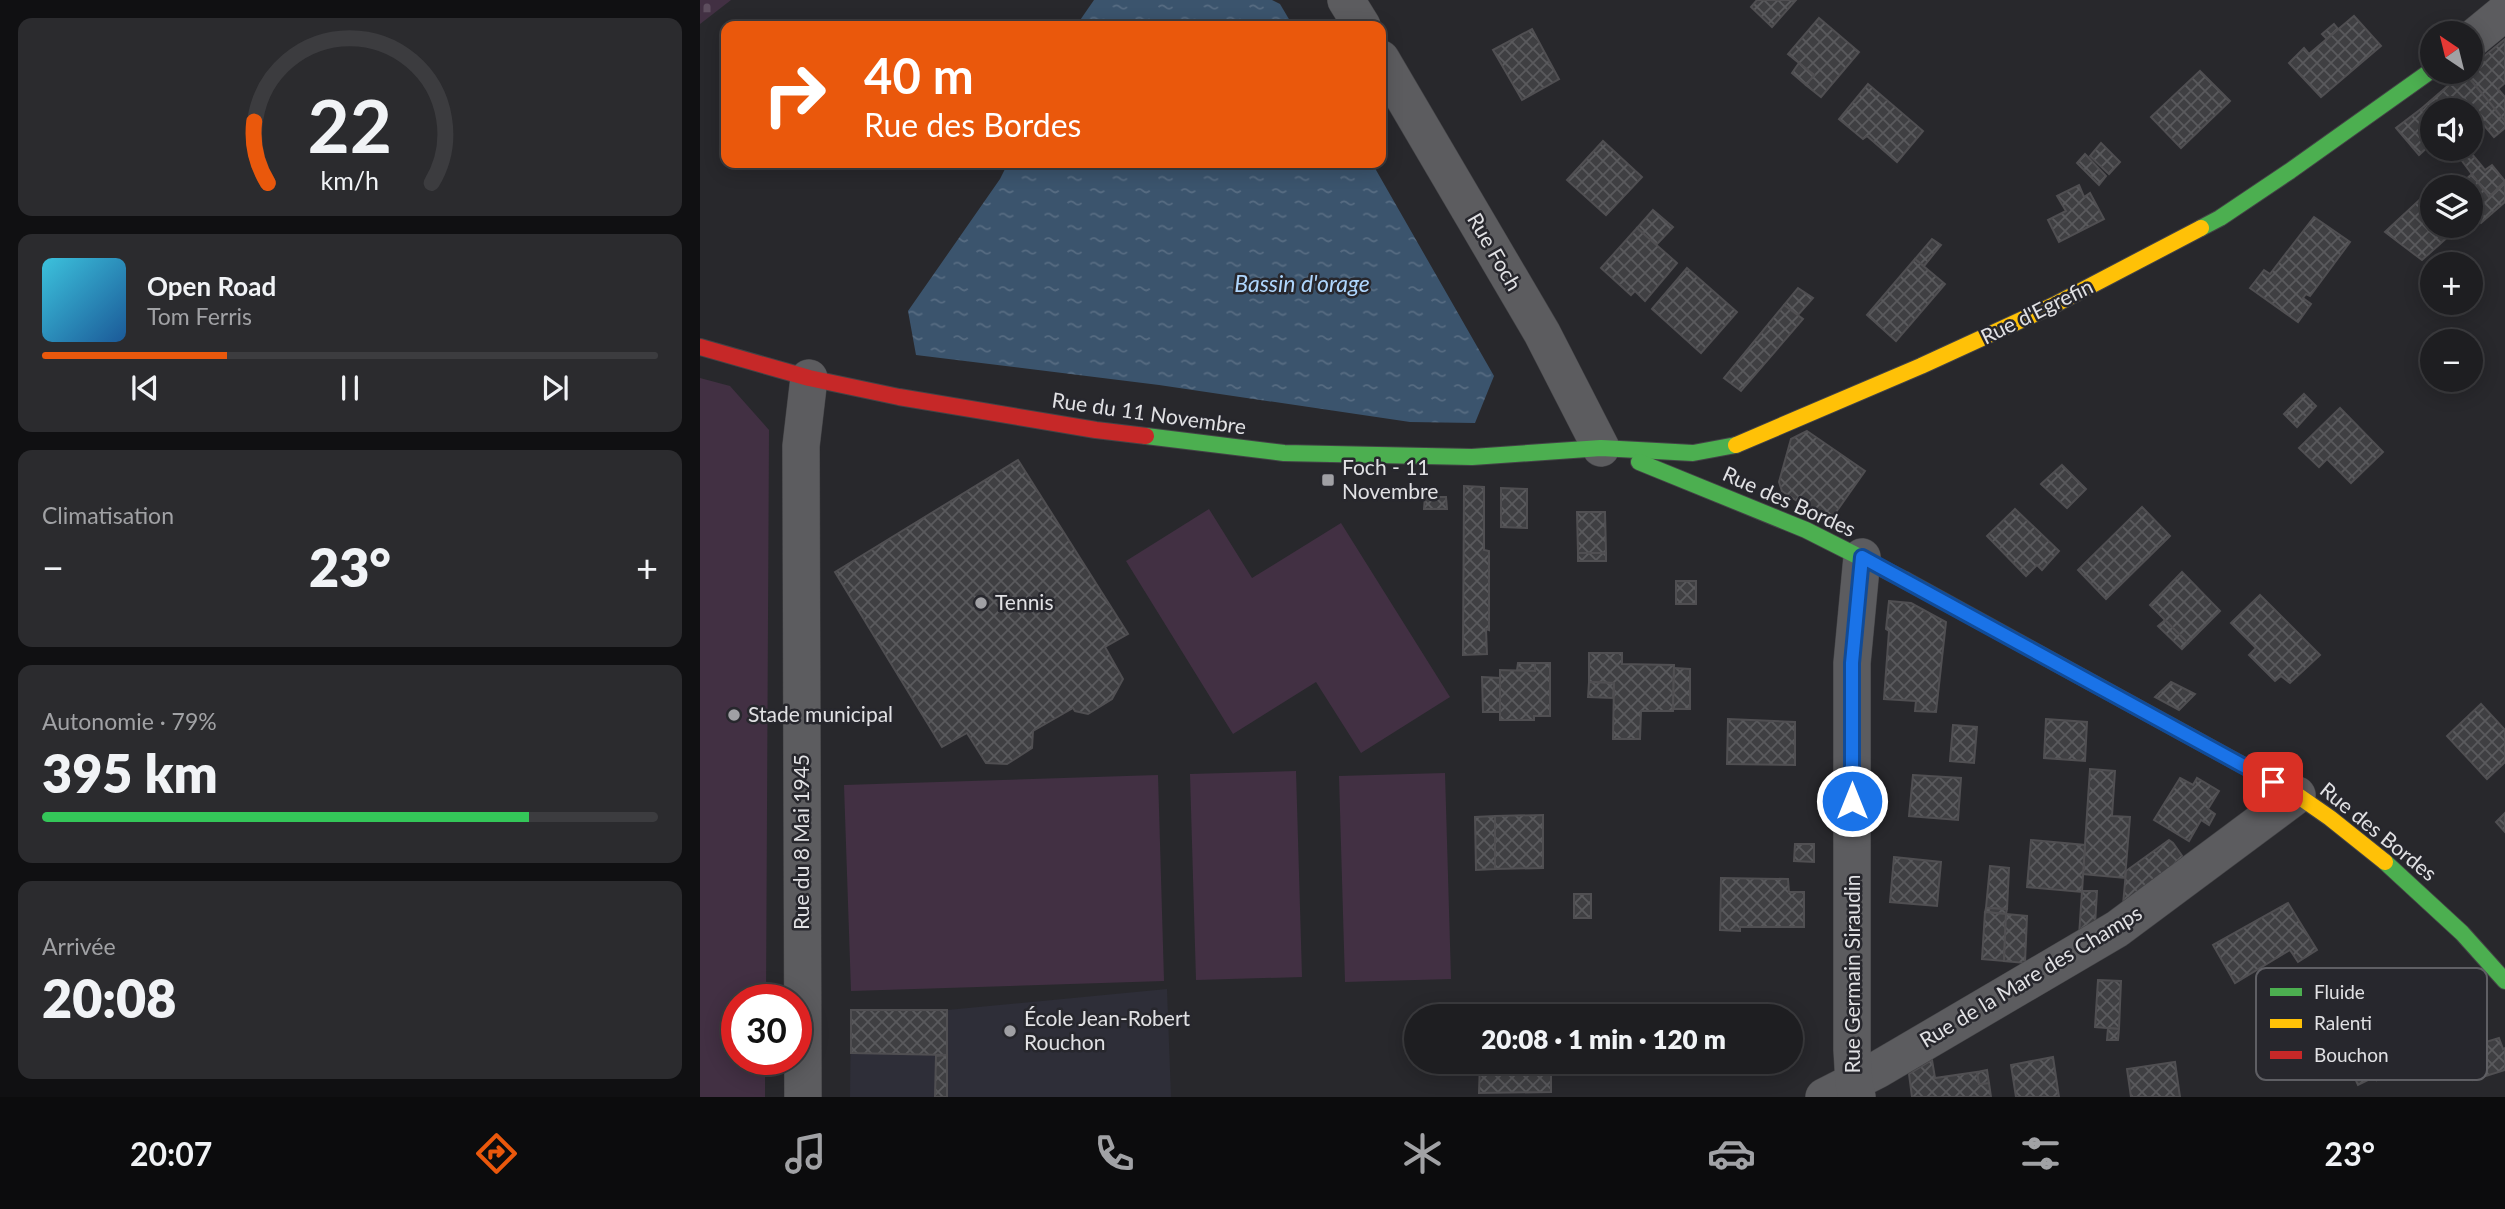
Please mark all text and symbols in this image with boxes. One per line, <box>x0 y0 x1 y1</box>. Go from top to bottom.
north arrow <box>2420 21 2483 84</box>
map controls <box>2420 21 2483 392</box>
text: 40 m <box>864 46 974 104</box>
icon: right <box>749 49 840 140</box>
text: 22 <box>308 81 392 169</box>
button: sound <box>2420 98 2483 161</box>
text: Rue des Bordes <box>864 105 1081 144</box>
text: km/h <box>321 165 379 195</box>
button: layers <box>2420 175 2483 238</box>
street label: Rue Foch <box>1463 208 1528 295</box>
button: + <box>2420 252 2483 315</box>
water label: Bassin d'orage <box>1234 269 1370 297</box>
text: Open Road <box>147 270 276 302</box>
street label: Rue d'Egrefin <box>1976 273 2096 349</box>
text: Tom Ferris <box>147 302 252 330</box>
button: − <box>2420 329 2483 392</box>
icon: previous <box>126 369 164 407</box>
icon: pause <box>331 369 369 407</box>
icon: next <box>536 369 574 407</box>
street label: Rue du 11 Novembre <box>1051 387 1248 439</box>
place label: Foch - 11 Novembre <box>1342 454 1438 503</box>
street label: Rue des Bordes <box>1719 460 1860 541</box>
marker: Foch - 11 Novembre <box>1320 472 1336 488</box>
text: Climatisation <box>42 501 174 529</box>
text: 23° <box>309 536 391 598</box>
text: − <box>42 544 64 590</box>
text: + <box>636 544 658 590</box>
place label: Tennis <box>995 589 1054 614</box>
marker: Tennis <box>973 595 989 611</box>
place label: Stade municipal <box>748 701 893 726</box>
text: Autonomie · 79% <box>42 707 217 735</box>
marker: Stade municipal <box>726 707 742 723</box>
text: 395 km <box>42 742 218 804</box>
pin <box>2243 752 2303 812</box>
street label: Rue du 8 Mai 1945 <box>788 754 813 930</box>
icon: arrive <box>2254 763 2292 801</box>
position arrow <box>1815 764 1889 838</box>
street label: Rue des Bordes <box>2316 776 2442 885</box>
street label: Rue Germain Siraudin <box>1839 874 1864 1074</box>
street label: Rue de la Mare des Champs <box>1915 899 2146 1052</box>
text: Arrivée <box>42 932 116 960</box>
text: 20:08 <box>42 967 176 1029</box>
legend <box>2256 968 2487 1080</box>
text: Fluide <box>2314 980 2365 1003</box>
speed limit sign: 30 <box>721 984 812 1075</box>
place label: École Jean-Robert Rouchon <box>1024 1005 1191 1054</box>
text: Ralenti <box>2314 1011 2372 1034</box>
marker: École Jean-Robert Rouchon <box>1002 1023 1018 1039</box>
text: 20:08 · 1 min · 120 m <box>1481 1023 1726 1055</box>
text: Bouchon <box>2314 1043 2389 1066</box>
icon: directions <box>472 1129 521 1178</box>
icon: music <box>781 1129 830 1178</box>
icon: phone <box>1090 1129 1139 1178</box>
icon: climate <box>1398 1129 1447 1178</box>
icon: car <box>1707 1129 1756 1178</box>
icon: filters <box>2016 1129 2065 1178</box>
text: 20:07 <box>130 1134 212 1173</box>
text: 23° <box>2325 1134 2375 1173</box>

